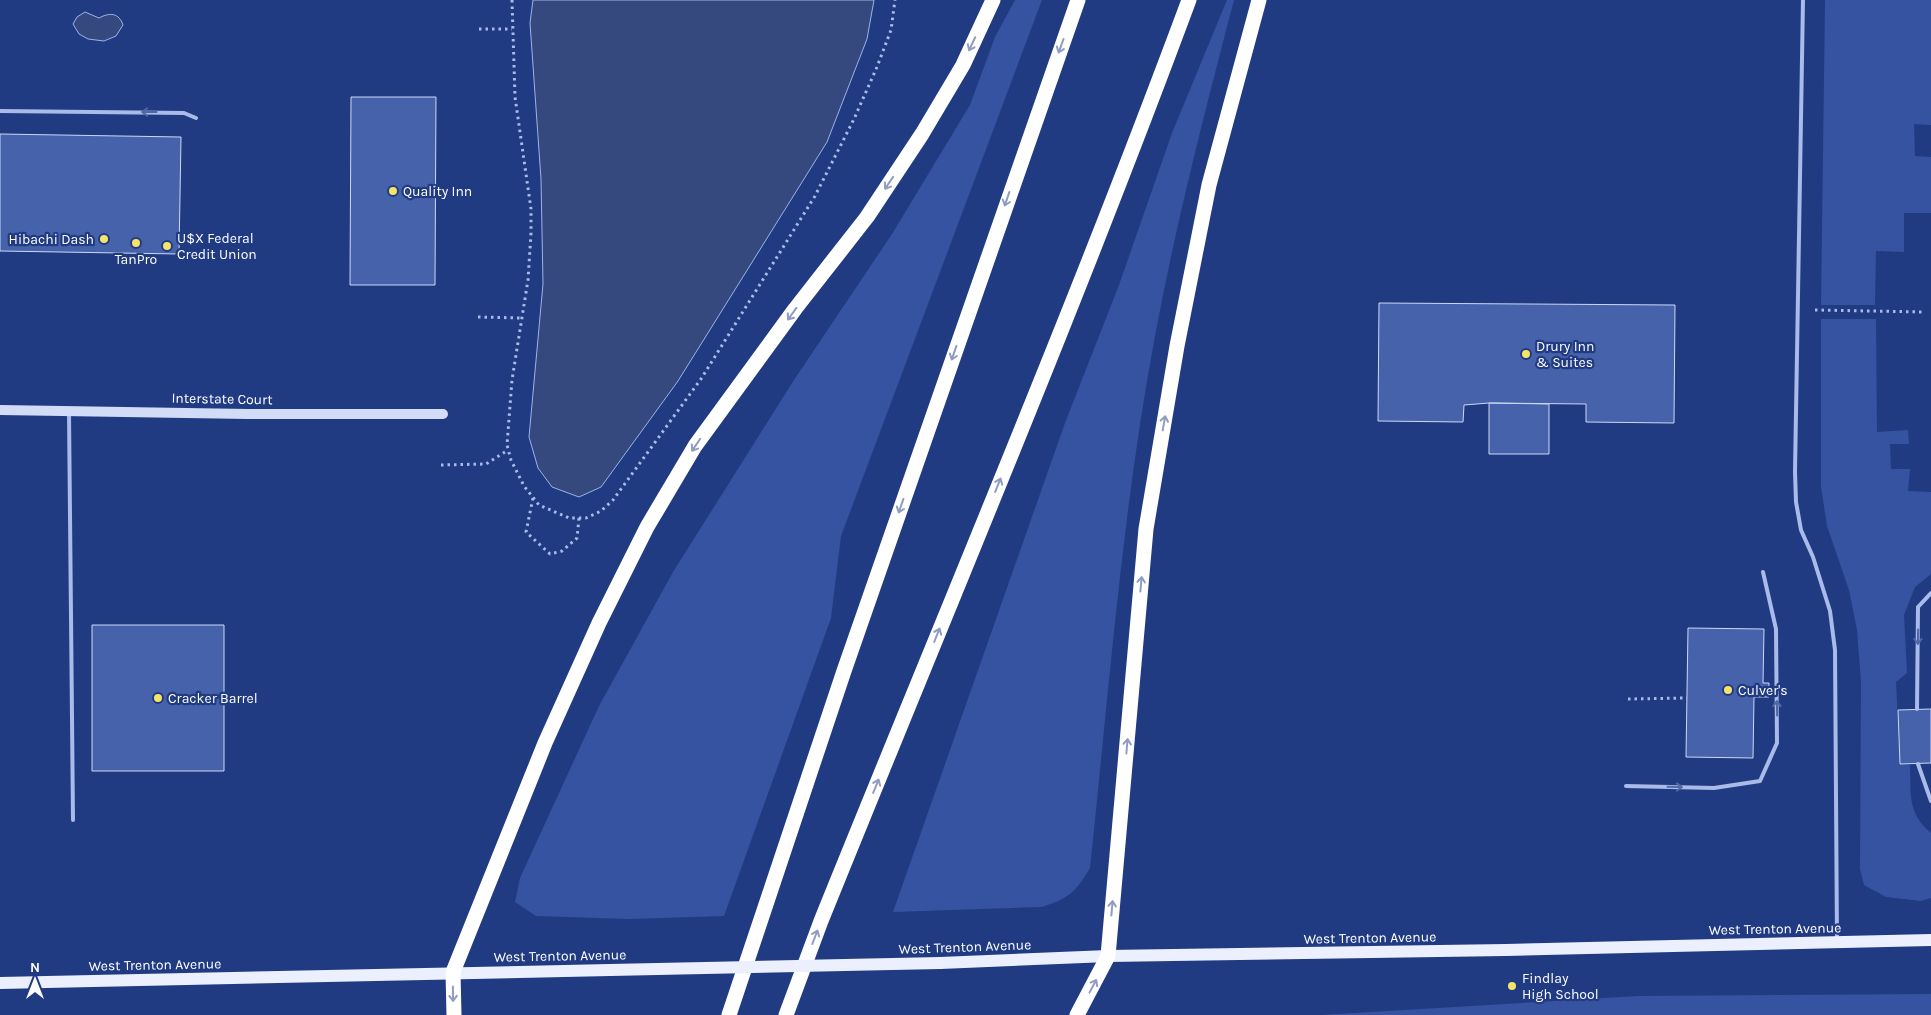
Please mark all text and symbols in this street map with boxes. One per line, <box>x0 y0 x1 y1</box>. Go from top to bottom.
one-way arrow <box>967 36 977 51</box>
one-way arrow <box>1056 38 1065 53</box>
one-way arrow <box>141 107 158 117</box>
one-way arrow <box>884 176 894 190</box>
place label: Quality Inn <box>403 183 472 200</box>
marker: Quality Inn <box>387 185 399 197</box>
one-way arrow <box>1002 191 1012 207</box>
place label: U$X Federal Credit Union <box>177 230 257 263</box>
place label: Hibachi Dash <box>9 231 94 248</box>
marker: Hibachi Dash <box>98 233 110 245</box>
marker: TanPro <box>130 237 142 249</box>
marker: U$X Federal Credit Union <box>161 240 173 252</box>
place label: TanPro <box>115 251 157 268</box>
one-way arrow <box>787 307 797 321</box>
place label: Drury Inn & Suites <box>1536 338 1595 371</box>
one-way arrow <box>949 344 958 360</box>
marker: Drury Inn & Suites <box>1520 348 1532 360</box>
street label: Interstate Court <box>171 390 273 408</box>
one-way arrow <box>1160 416 1170 432</box>
one-way arrow <box>691 438 701 452</box>
one-way arrow <box>994 478 1003 493</box>
one-way arrow <box>896 498 905 513</box>
one-way arrow <box>1136 576 1146 592</box>
one-way arrow <box>933 628 942 643</box>
one-way arrow <box>1913 628 1923 645</box>
place label: Culver's <box>1738 682 1788 699</box>
marker: Culver's <box>1722 684 1734 696</box>
place label: Cracker Barrel <box>168 690 258 707</box>
marker: Cracker Barrel <box>152 692 164 704</box>
one-way arrow <box>1772 700 1782 716</box>
one-way arrow <box>1122 738 1132 754</box>
one-way arrow <box>872 779 881 794</box>
one-way arrow <box>1666 782 1683 792</box>
one-way arrow <box>1108 900 1117 916</box>
street label: West Trenton Avenue <box>1709 919 1841 939</box>
street label: West Trenton Avenue <box>1304 928 1436 948</box>
one-way arrow <box>811 929 820 945</box>
street label: West Trenton Avenue <box>898 936 1032 958</box>
street label: West Trenton Avenue <box>494 946 626 966</box>
north arrow <box>10 955 60 1005</box>
street label: West Trenton Avenue <box>89 955 221 975</box>
text: N <box>30 959 40 976</box>
place label: Findlay High School <box>1522 970 1599 1003</box>
one-way arrow <box>1088 978 1098 993</box>
marker: Findlay High School <box>1506 980 1518 992</box>
one-way arrow <box>448 985 458 1001</box>

